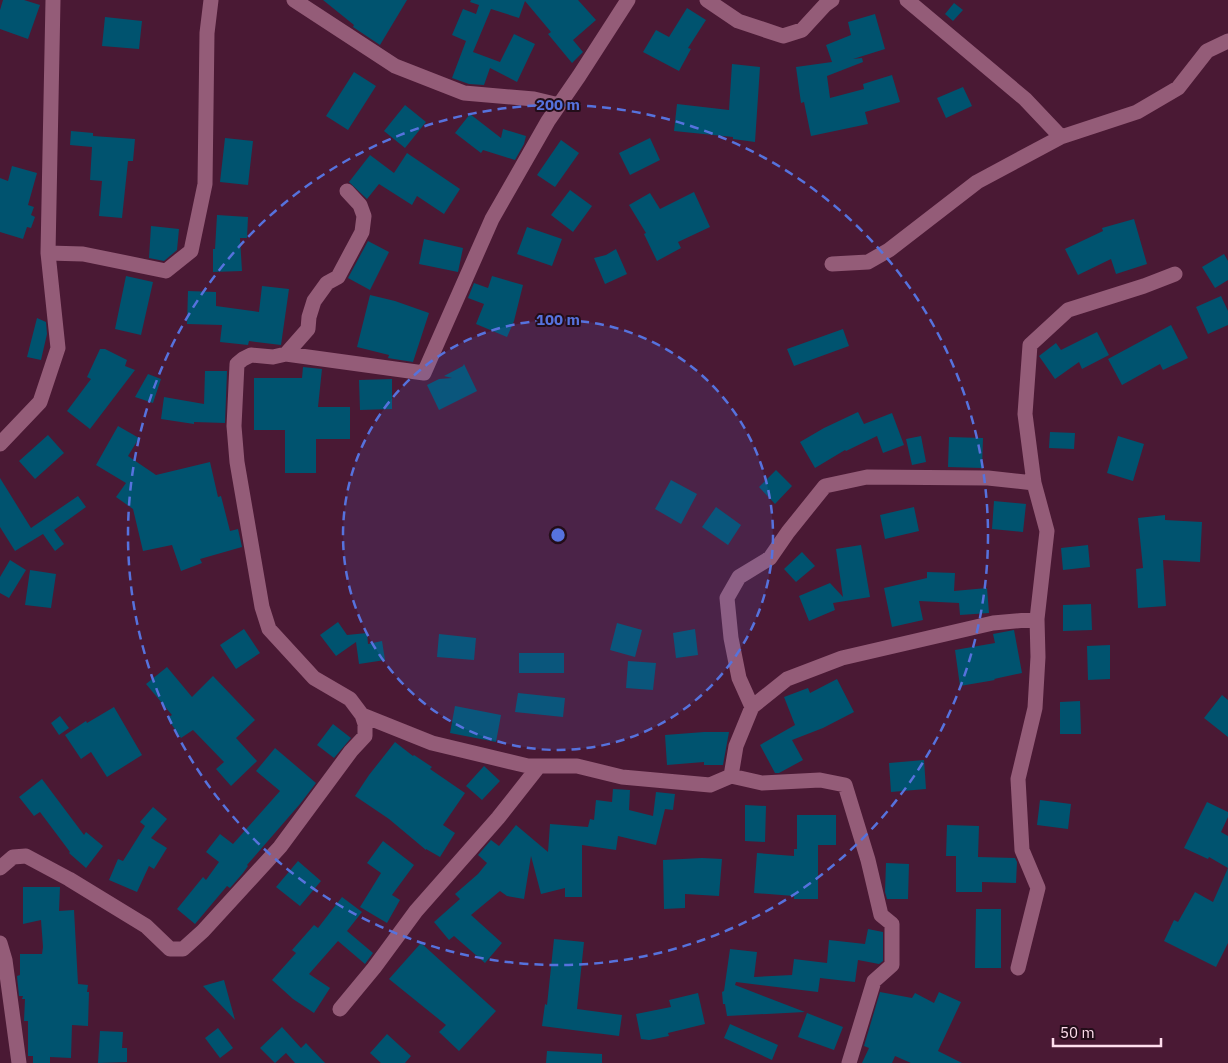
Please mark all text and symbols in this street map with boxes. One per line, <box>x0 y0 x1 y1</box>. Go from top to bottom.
text: 200 m <box>536 95 580 114</box>
text: 100 m <box>536 310 580 329</box>
centre of rings <box>549 526 567 544</box>
scale bar <box>1053 1016 1160 1048</box>
text: 50 m <box>1060 1023 1095 1042</box>

